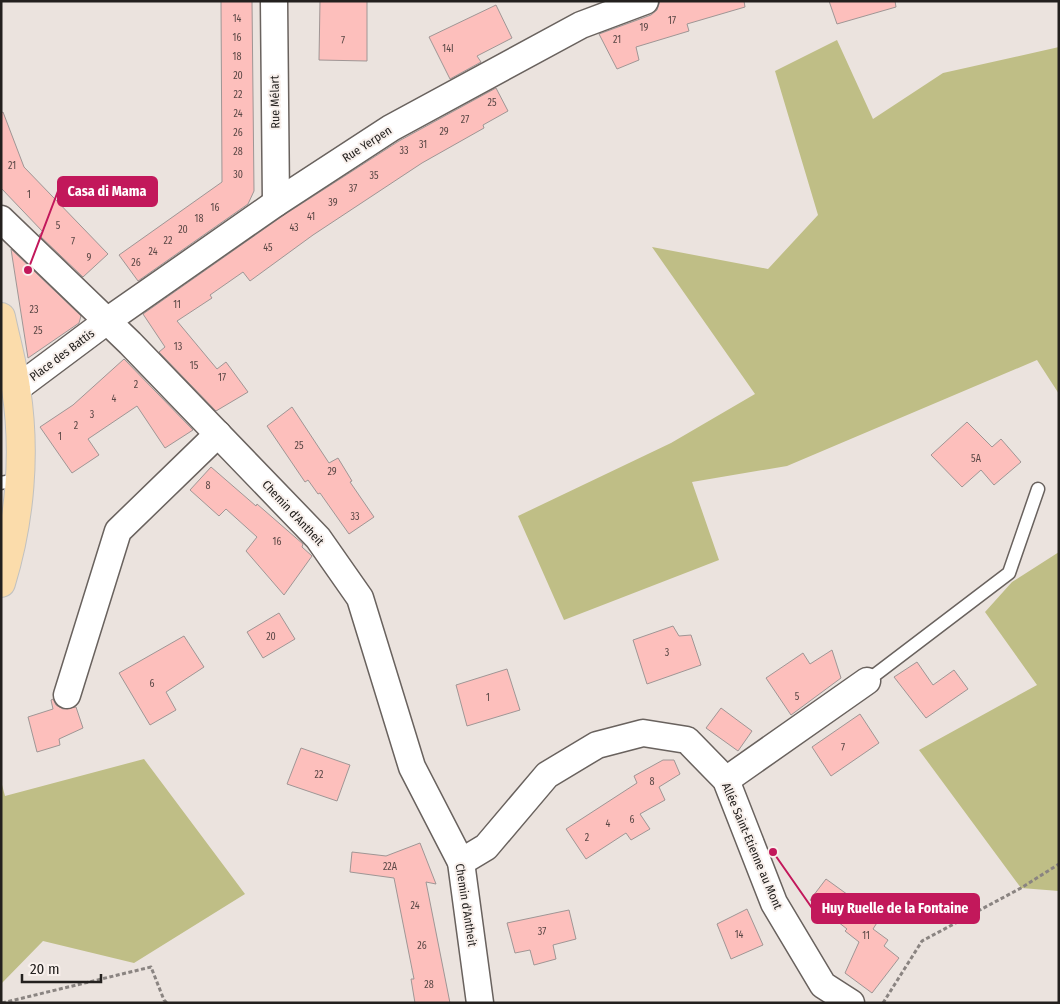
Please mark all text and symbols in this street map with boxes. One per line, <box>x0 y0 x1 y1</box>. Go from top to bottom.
house number: 14 <box>233 13 242 25</box>
house number: 17 <box>668 15 676 27</box>
house number: 19 <box>640 22 649 34</box>
house number: 16 <box>233 32 241 44</box>
house number: 21 <box>613 34 621 46</box>
house number: 7 <box>341 35 345 47</box>
house number: 14I <box>442 43 454 55</box>
house number: 18 <box>233 51 241 63</box>
house number: 20 <box>233 70 243 82</box>
street label: Rue Mélart <box>268 75 282 129</box>
house number: 22 <box>234 89 243 101</box>
house number: 25 <box>488 97 497 109</box>
house number: 24 <box>233 108 243 120</box>
house number: 27 <box>461 114 469 126</box>
street label: Rue Yerpen <box>340 123 394 165</box>
house number: 29 <box>439 126 449 138</box>
house number: 26 <box>233 127 243 139</box>
house number: 31 <box>419 139 427 151</box>
house number: 33 <box>399 145 409 157</box>
house number: 28 <box>233 146 243 158</box>
house number: 21 <box>8 160 16 172</box>
house number: 30 <box>233 169 243 181</box>
house number: 35 <box>369 170 379 182</box>
callout: Casa di Mama <box>58 177 157 206</box>
text: Casa di Mama <box>68 183 146 200</box>
house number: 37 <box>349 183 357 195</box>
house number: 1 <box>27 189 31 201</box>
house number: 39 <box>328 197 338 209</box>
house number: 16 <box>211 202 219 214</box>
house number: 41 <box>307 211 315 223</box>
house number: 18 <box>195 213 203 225</box>
house number: 5 <box>56 220 61 232</box>
house number: 43 <box>289 222 299 234</box>
house number: 20 <box>178 224 188 236</box>
house number: 22 <box>164 235 173 247</box>
house number: 7 <box>71 236 75 248</box>
house number: 45 <box>263 242 273 254</box>
house number: 24 <box>148 246 158 258</box>
house number: 9 <box>87 252 92 264</box>
house number: 26 <box>131 257 141 269</box>
house number: 11 <box>173 299 181 311</box>
house number: 23 <box>30 304 39 316</box>
house number: 25 <box>34 325 43 337</box>
street label: Place des Battis <box>27 326 97 384</box>
house number: 13 <box>174 341 183 353</box>
house number: 15 <box>190 360 199 372</box>
house number: 17 <box>218 372 226 384</box>
house number: 2 <box>134 379 139 391</box>
house number: 4 <box>112 393 117 405</box>
house number: 3 <box>90 409 95 421</box>
house number: 2 <box>74 420 79 432</box>
house number: 1 <box>58 431 62 443</box>
house number: 25 <box>295 440 304 452</box>
house number: 5A <box>971 453 982 465</box>
house number: 29 <box>327 466 337 478</box>
street label: Chemin d'Antheit <box>259 478 327 548</box>
house number: 8 <box>206 480 211 492</box>
house number: 33 <box>350 511 360 523</box>
house number: 16 <box>273 536 281 548</box>
house number: 20 <box>266 631 276 643</box>
house number: 3 <box>665 647 670 659</box>
house number: 6 <box>150 678 155 690</box>
house number: 5 <box>795 691 800 703</box>
house number: 1 <box>486 692 490 704</box>
house number: 7 <box>841 742 845 754</box>
house number: 22 <box>315 769 324 781</box>
house number: 8 <box>650 776 655 788</box>
street label: Allée Saint-Etienne au Mont <box>719 781 785 911</box>
house number: 6 <box>630 814 635 826</box>
house number: 4 <box>606 818 611 830</box>
house number: 2 <box>585 832 590 844</box>
house number: 22A <box>383 861 398 873</box>
street label: Chemin d'Antheit <box>453 862 479 948</box>
callout: Huy Ruelle de la Fontaine <box>812 894 979 923</box>
house number: 24 <box>410 900 420 912</box>
text: Huy Ruelle de la Fontaine <box>822 900 968 917</box>
house number: 37 <box>538 926 546 938</box>
house number: 14 <box>735 929 744 941</box>
house number: 11 <box>862 930 870 942</box>
house number: 26 <box>417 940 427 952</box>
scale bar <box>22 952 101 984</box>
text: 20 m <box>30 960 60 978</box>
house number: 28 <box>424 979 434 991</box>

